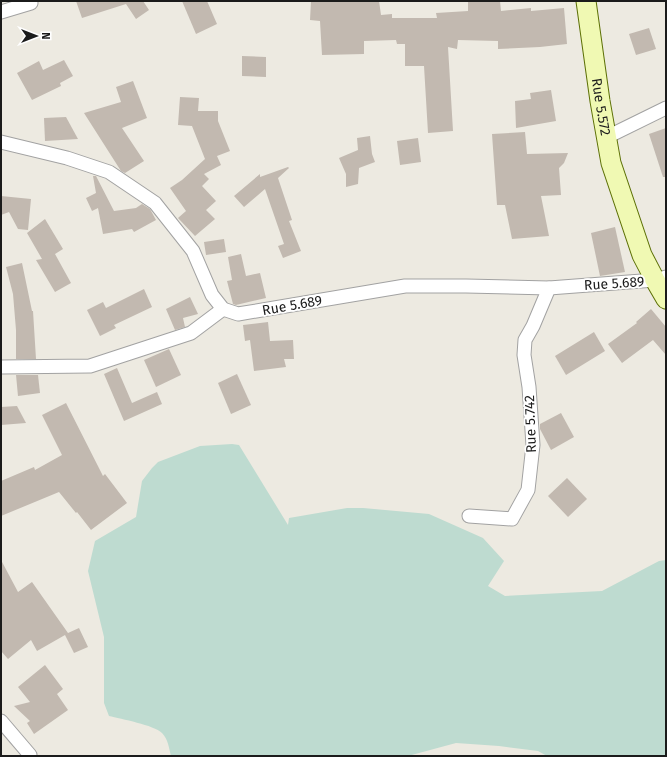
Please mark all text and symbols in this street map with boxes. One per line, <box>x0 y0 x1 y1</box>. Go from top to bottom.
north arrow <box>16 16 56 56</box>
text: N <box>39 32 52 40</box>
street label: Rue 5.572 <box>588 77 614 137</box>
street label: Rue 5.689 <box>583 273 645 294</box>
street label: Rue 5.689 <box>261 292 323 319</box>
street label: Rue 5.742 <box>521 395 540 453</box>

